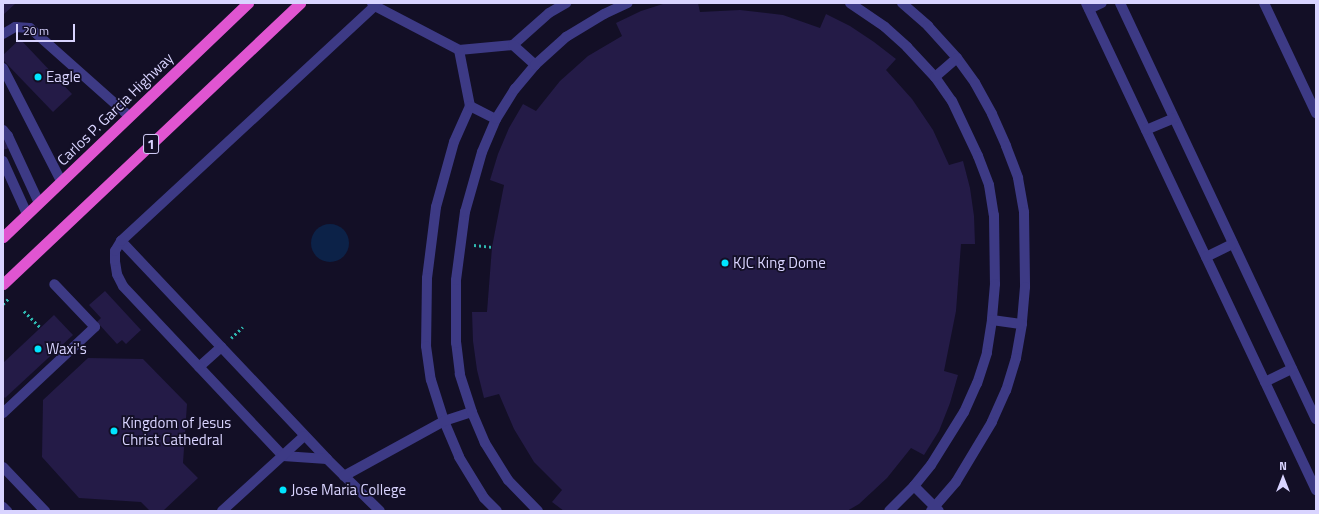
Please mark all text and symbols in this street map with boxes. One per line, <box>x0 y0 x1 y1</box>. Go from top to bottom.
scale bar <box>18 16 77 42</box>
text: 20 m <box>23 21 49 40</box>
street label: Carlos P. Garcia Highway <box>53 49 177 169</box>
place label: Eagle <box>46 68 81 86</box>
marker: Eagle <box>33 72 43 82</box>
road number: 1 <box>143 132 159 156</box>
place label: KJC King Dome <box>733 254 826 272</box>
marker: KJC King Dome <box>720 258 730 268</box>
place label: Waxi's <box>46 340 87 358</box>
marker: Waxi's <box>33 344 43 354</box>
place label: Kingdom of Jesus Christ Cathedral <box>122 413 231 448</box>
marker: Kingdom of Jesus Christ Cathedral <box>109 426 119 436</box>
north arrow <box>1263 458 1303 498</box>
text: N <box>1279 458 1287 474</box>
place label: Jose Maria College <box>291 481 406 499</box>
marker: Jose Maria College <box>278 485 288 495</box>

